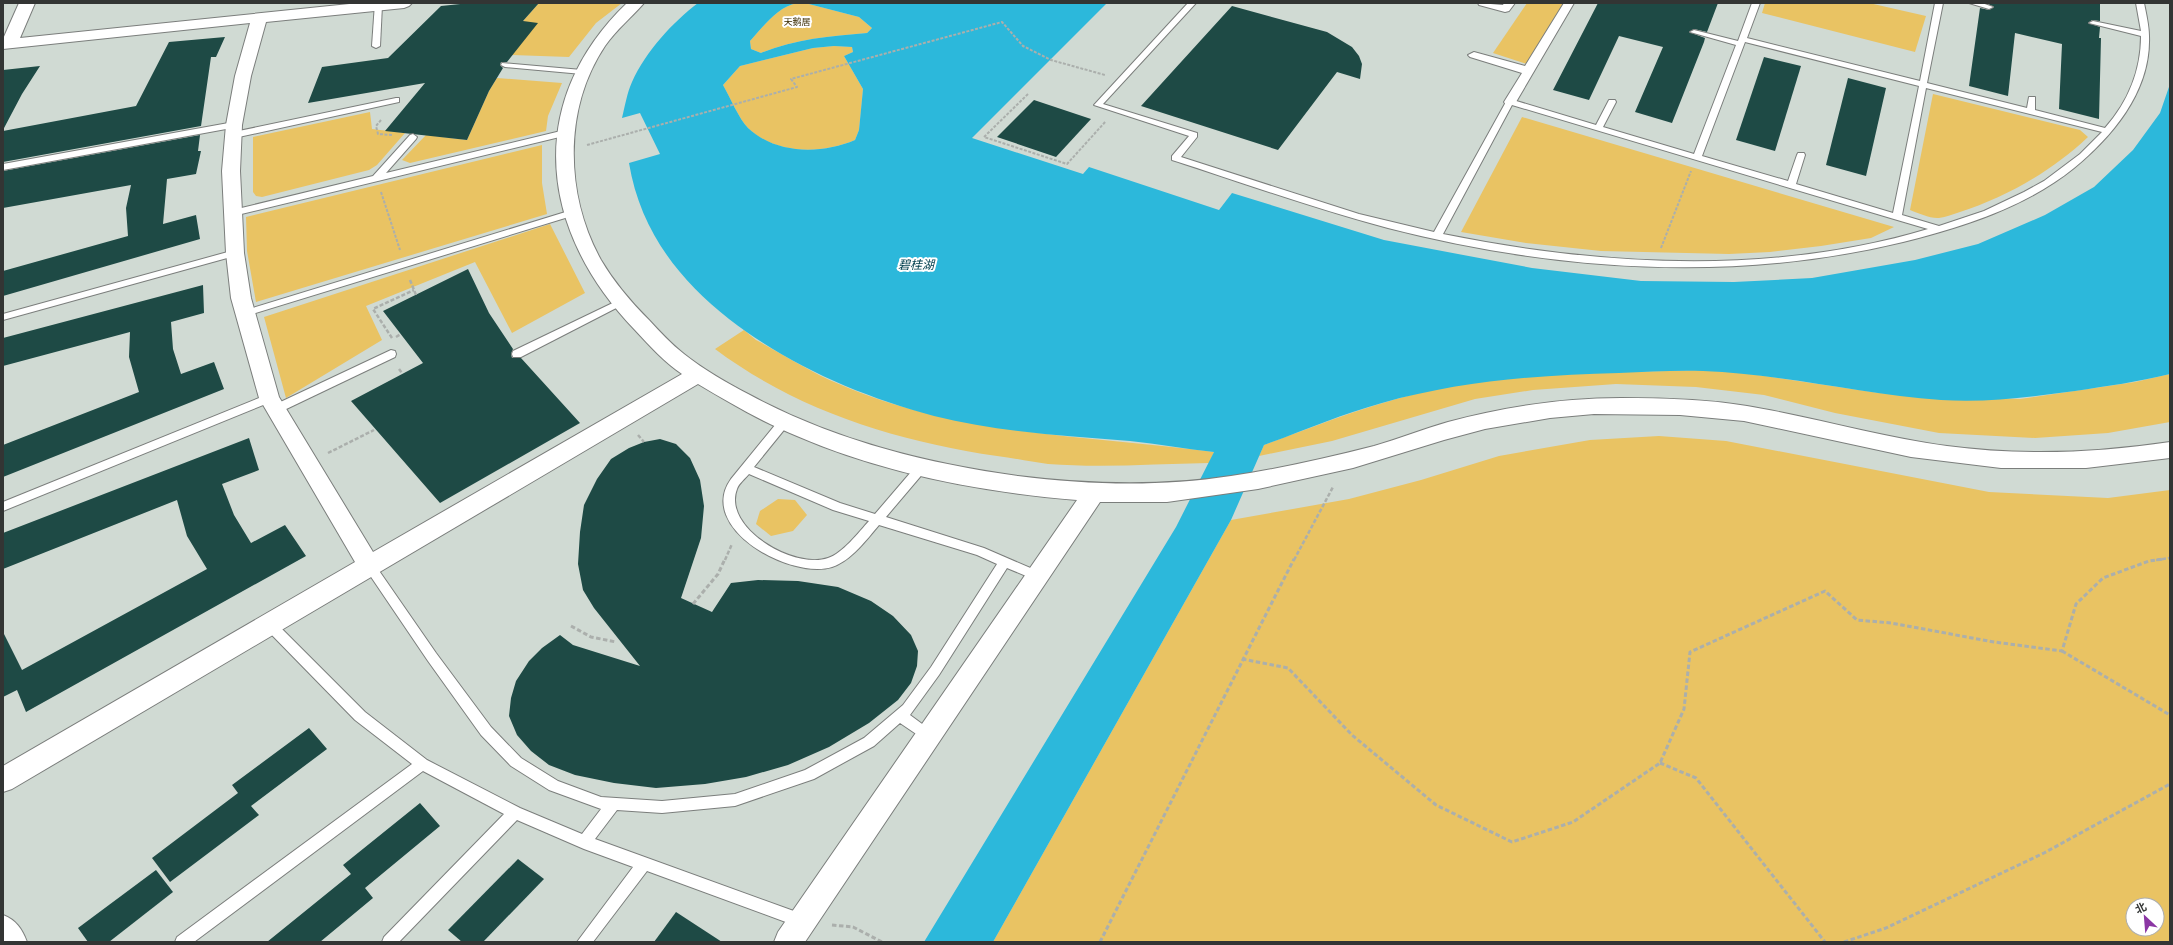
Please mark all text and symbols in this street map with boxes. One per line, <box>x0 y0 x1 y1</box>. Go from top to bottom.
park label: 天鹅居 <box>783 16 811 28</box>
water label: 碧桂湖 <box>898 257 936 273</box>
north arrow <box>2125 897 2165 937</box>
text: 北 <box>2133 899 2149 917</box>

